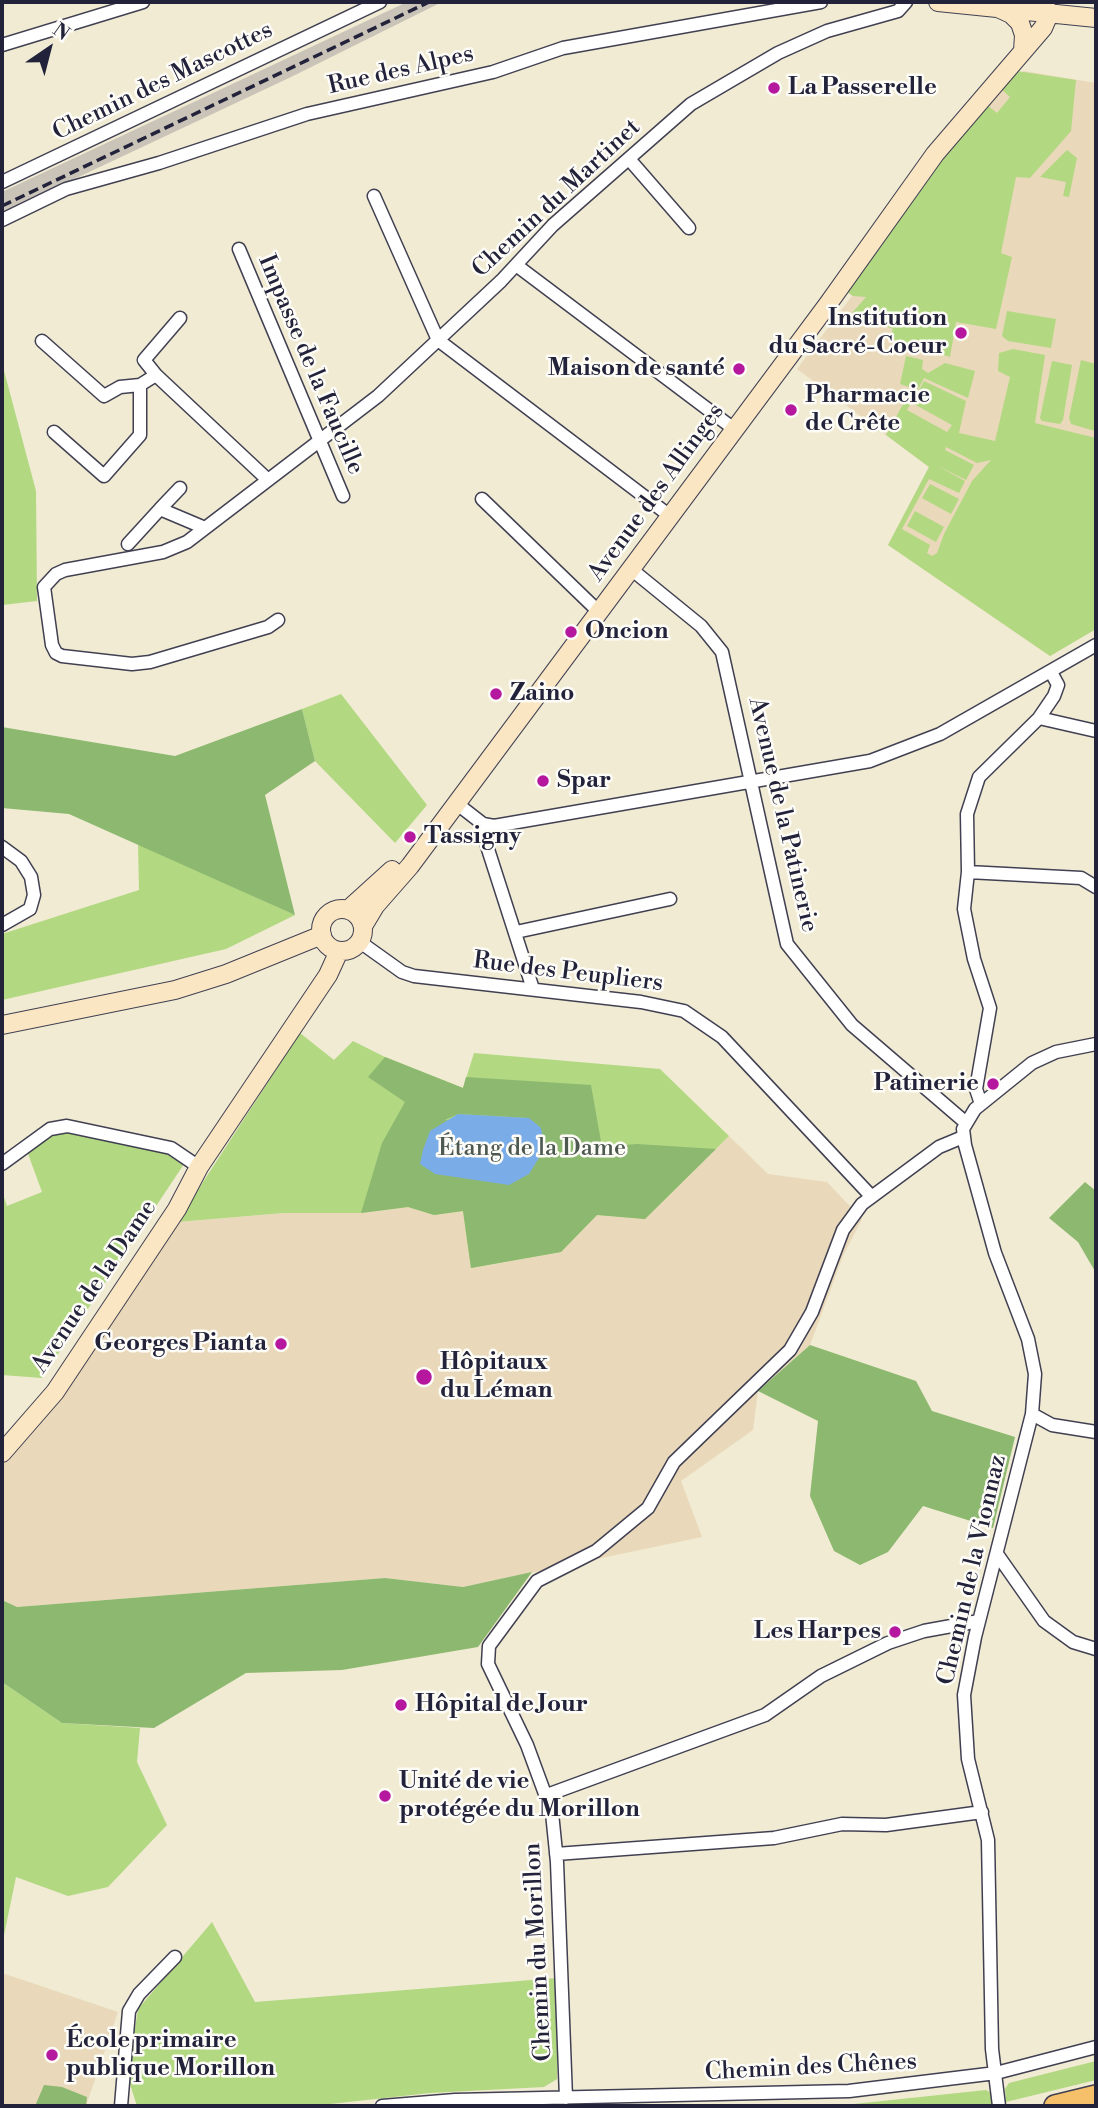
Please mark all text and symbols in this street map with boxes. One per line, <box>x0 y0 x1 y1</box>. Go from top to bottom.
north arrow <box>14 14 84 84</box>
street label: Chemin des Mascottes <box>48 16 278 148</box>
text: N <box>48 18 74 46</box>
street label: Rue des Alpes <box>325 40 477 102</box>
place label: La Passerelle <box>788 74 937 102</box>
marker: La Passerelle <box>766 80 782 96</box>
street label: Chemin du Martinet <box>467 114 647 284</box>
street label: Impasse de la Faucille <box>251 251 369 479</box>
place label: Institution du Sacré-Coeur <box>768 305 947 361</box>
marker: Institution du Sacré-Coeur <box>953 325 969 341</box>
place label: Maison de santé <box>548 355 725 383</box>
marker: Maison de santé <box>731 361 747 377</box>
place label: Pharmacie de Crête <box>805 382 930 438</box>
street label: Avenue des Allinges <box>583 398 731 588</box>
marker: Pharmacie de Crête <box>783 402 799 418</box>
place label: Oncion <box>585 618 668 646</box>
marker: Oncion <box>563 624 579 640</box>
place label: Zaino <box>510 680 574 708</box>
marker: Zaino <box>488 686 504 702</box>
street label: Avenue de la Patinerie <box>741 695 823 935</box>
place label: Spar <box>557 767 611 795</box>
marker: Spar <box>535 773 551 789</box>
place label: Tassigny <box>424 823 521 851</box>
marker: Tassigny <box>402 829 418 845</box>
street label: Rue des Peupliers <box>471 947 665 999</box>
place label: Patinerie <box>873 1070 979 1098</box>
marker: Patinerie <box>985 1076 1001 1092</box>
park label: Étang de la Dame <box>438 1135 626 1163</box>
street label: Avenue de la Dame <box>26 1195 164 1379</box>
place label: Georges Pianta <box>94 1330 267 1358</box>
marker: Georges Pianta <box>273 1336 289 1352</box>
place label: Hôpitaux du Léman <box>440 1349 552 1405</box>
marker: Hôpitaux du Léman <box>414 1367 434 1387</box>
street label: Chemin de la Vionnaz <box>932 1452 1014 1688</box>
place label: Les Harpes <box>754 1618 881 1646</box>
marker: Les Harpes <box>887 1624 903 1640</box>
place label: Hôpital de Jour <box>415 1691 588 1719</box>
marker: Hôpital de Jour <box>393 1697 409 1713</box>
place label: Unité de vie protégée du Morillon <box>399 1768 640 1824</box>
marker: Unité de vie protégée du Morillon <box>377 1788 393 1804</box>
street label: Chemin du Morillon <box>519 1842 559 2062</box>
place label: École primaire publique Morillon <box>66 2027 275 2083</box>
marker: École primaire publique Morillon <box>44 2047 60 2063</box>
street label: Chemin des Chênes <box>704 2048 918 2088</box>

